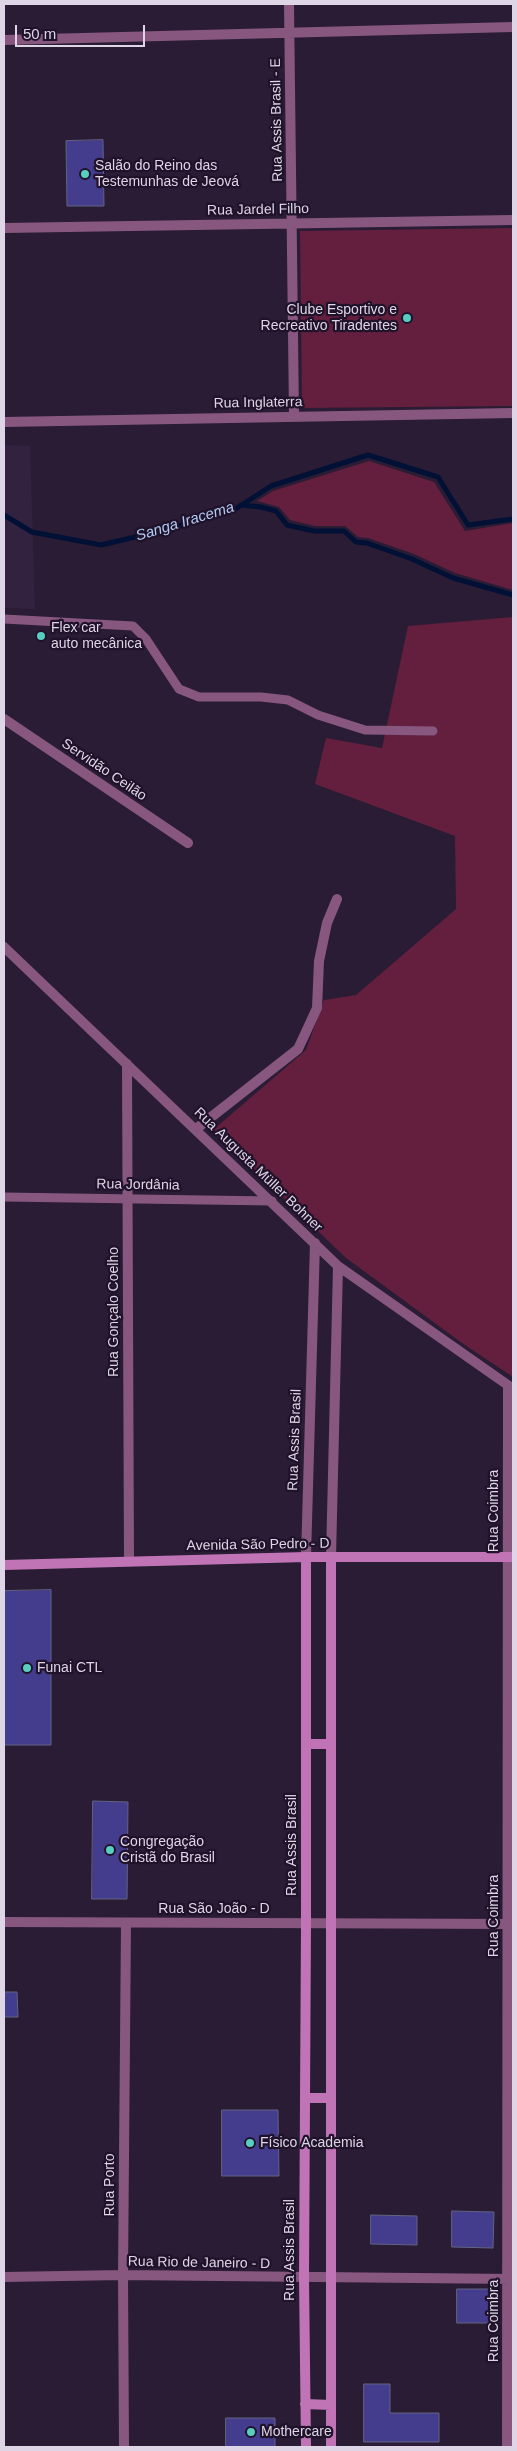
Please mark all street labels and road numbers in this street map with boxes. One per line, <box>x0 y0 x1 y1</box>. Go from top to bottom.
street label: Rua Assis Brasil - E <box>268 58 286 182</box>
street label: Rua Jardel Filho <box>207 201 309 219</box>
street label: Rua Inglaterra <box>214 394 302 412</box>
street label: Servidão Ceilão <box>58 735 150 805</box>
street label: Rua Augusta Müller Bohner <box>190 1104 326 1236</box>
street label: Rua Jordânia <box>96 1176 180 1194</box>
street label: Rua Gonçalo Coelho <box>106 1247 122 1377</box>
street label: Rua Assis Brasil <box>285 1389 305 1491</box>
street label: Rua Coimbra <box>486 1470 502 1552</box>
street label: Avenida São Pedro - D <box>186 1535 330 1555</box>
street label: Rua Assis Brasil <box>284 1794 300 1896</box>
street label: Rua Coimbra <box>486 1875 502 1957</box>
street label: Rua São João - D <box>158 1901 270 1917</box>
street label: Rua Porto <box>102 2153 118 2217</box>
street label: Rua Assis Brasil <box>282 2199 298 2301</box>
street label: Rua Rio de Janeiro - D <box>128 2253 270 2273</box>
street label: Rua Coimbra <box>486 2280 502 2362</box>

